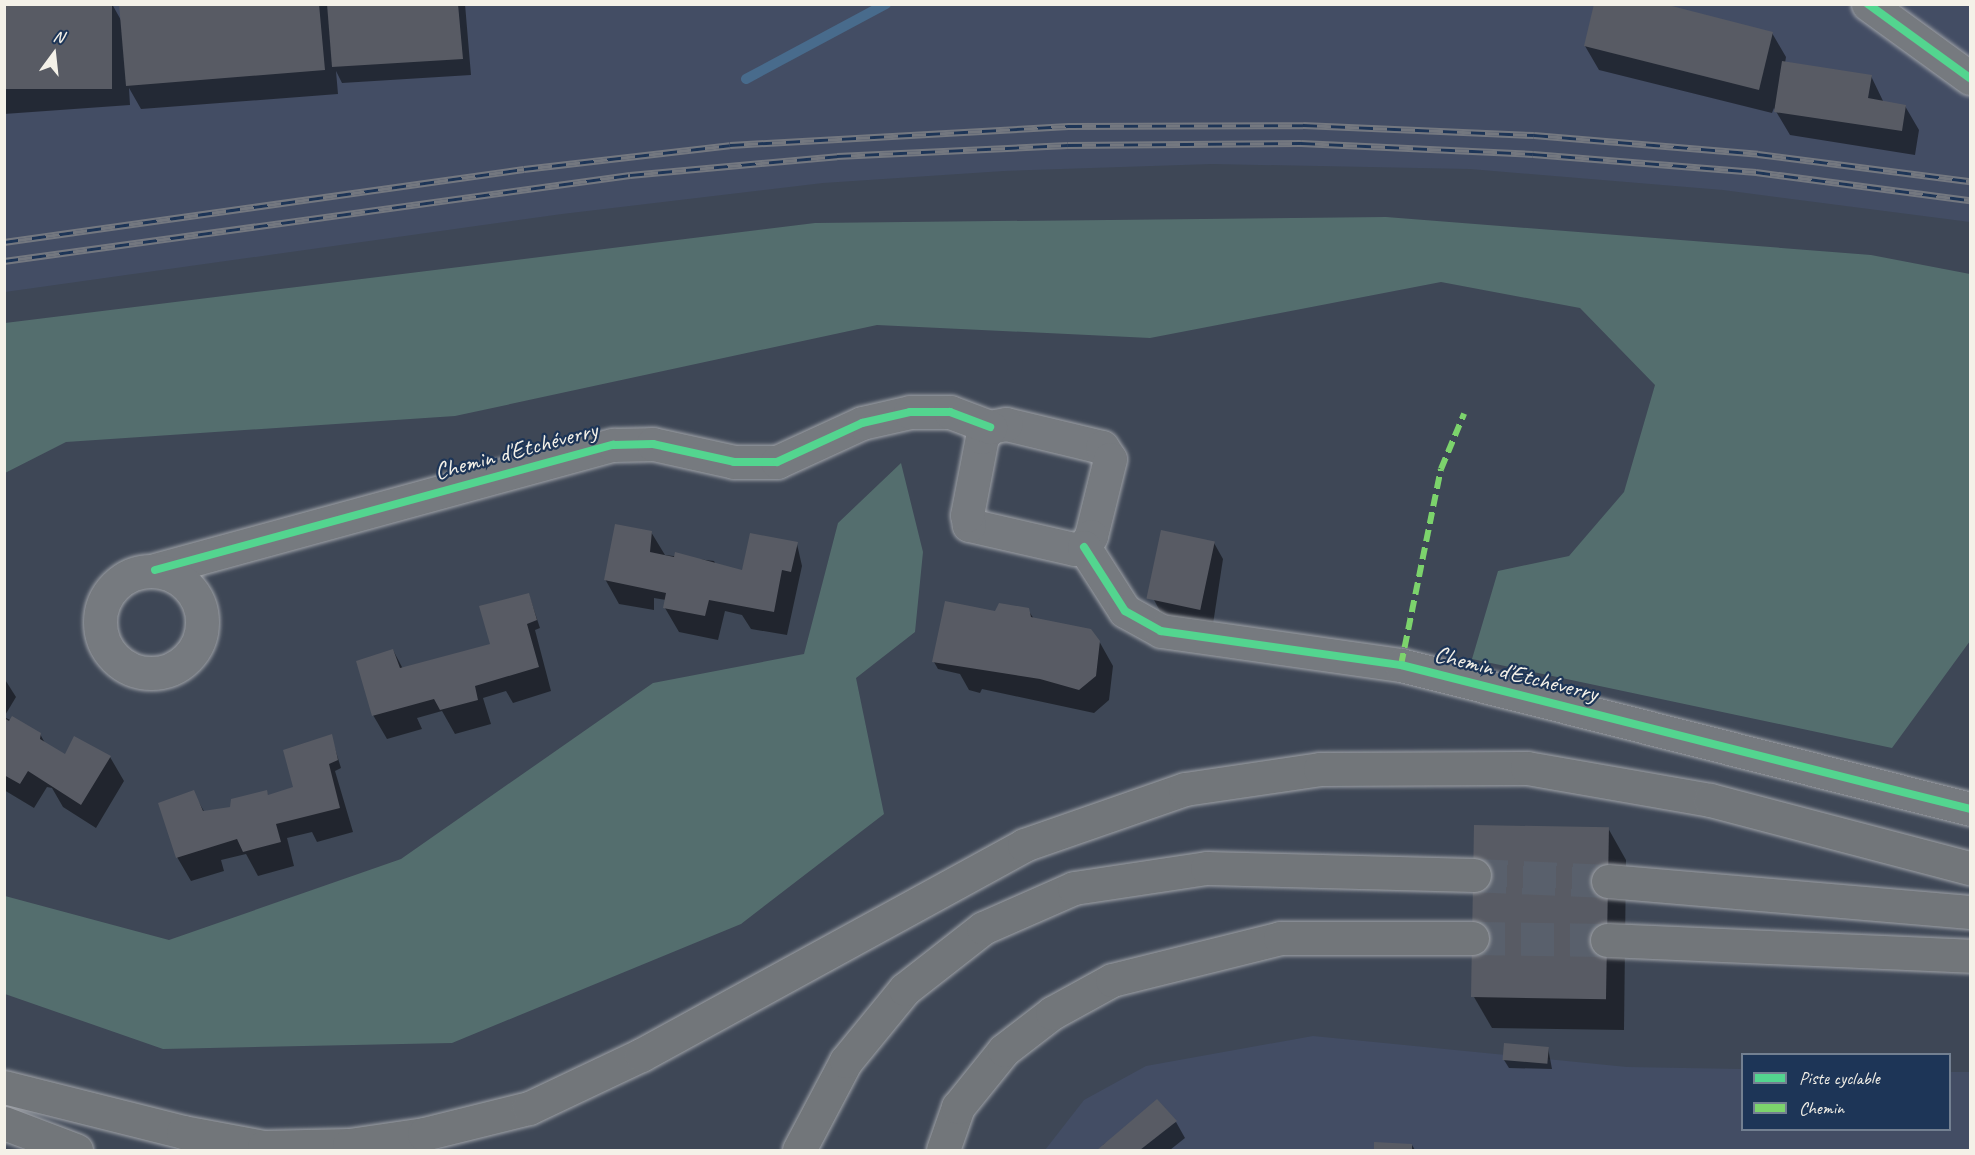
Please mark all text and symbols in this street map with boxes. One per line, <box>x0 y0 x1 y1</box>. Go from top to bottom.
north arrow <box>24 24 84 84</box>
text: N <box>51 26 66 48</box>
street label: Chemin d'Etchéverry <box>431 415 601 487</box>
street label: Chemin d'Etchéverry <box>1431 640 1601 708</box>
legend <box>1741 1053 1951 1131</box>
text: Piste cyclable <box>1799 1067 1880 1089</box>
text: Chemin <box>1799 1097 1844 1119</box>

